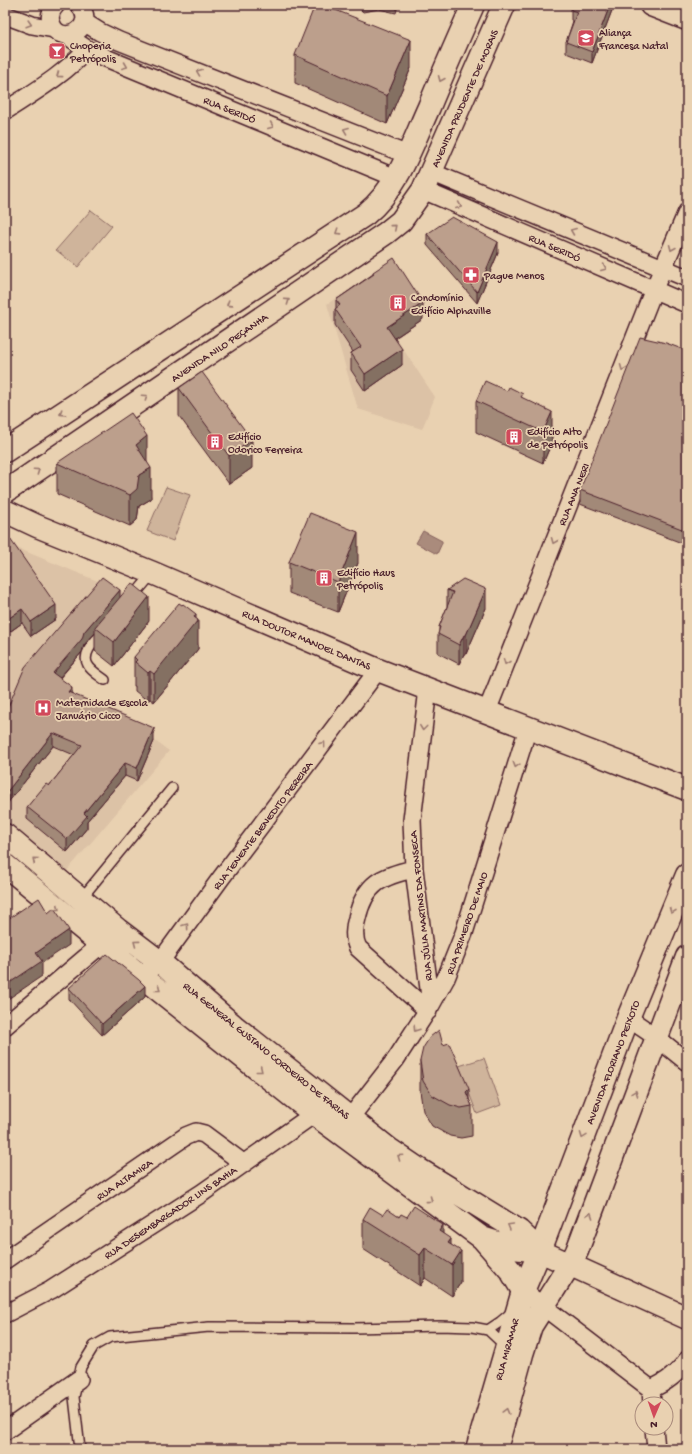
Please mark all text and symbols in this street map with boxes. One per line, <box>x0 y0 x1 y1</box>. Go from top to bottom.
one-way arrow <box>25 19 32 27</box>
street label: AVENIDA PRUDENTE DE MORAIS <box>430 27 502 170</box>
school or university icon: Aliança Francesa Natal <box>576 28 596 48</box>
place label: Aliança Francesa Natal <box>598 28 669 53</box>
bar icon: Choperia Petrópolis <box>47 41 67 61</box>
place label: Choperia Petrópolis <box>69 41 117 66</box>
one-way arrow <box>121 61 128 69</box>
one-way arrow <box>195 68 202 76</box>
one-way arrow <box>56 71 63 78</box>
one-way arrow <box>437 76 445 83</box>
street label: RUA SERIDÓ <box>201 94 258 127</box>
one-way arrow <box>266 121 274 129</box>
one-way arrow <box>342 126 349 134</box>
one-way arrow <box>455 201 463 209</box>
one-way arrow <box>389 224 397 231</box>
one-way arrow <box>335 227 342 235</box>
one-way arrow <box>570 228 578 236</box>
street label: RUA SERIDÓ <box>526 232 583 265</box>
one-way arrow <box>669 243 677 251</box>
one-way arrow <box>600 263 608 271</box>
pharmacy icon: Pague Menos <box>461 265 481 285</box>
place label: Pague Menos <box>483 271 545 283</box>
building icon: Condomínio Edifício Alphaville <box>388 293 408 313</box>
place label: Condomínio Edifício Alphaville <box>411 293 491 318</box>
one-way arrow <box>283 298 290 306</box>
one-way arrow <box>226 299 233 306</box>
street label: AVENIDA NILO PEÇANHA <box>170 312 271 385</box>
one-way arrow <box>619 365 627 372</box>
one-way arrow <box>141 395 148 402</box>
one-way arrow <box>59 409 66 416</box>
place label: Edifício Alto de Petrópolis <box>527 426 588 452</box>
building icon: Edifício Alto de Petrópolis <box>504 427 524 447</box>
place label: Edifício Odorico Ferreira <box>228 431 303 457</box>
building icon: Edifício Odorico Ferreira <box>205 432 225 452</box>
street label: RUA ANA NERI <box>557 461 593 528</box>
one-way arrow <box>33 468 40 475</box>
one-way arrow <box>551 538 559 545</box>
place label: Edifício Haus Petrópolis <box>336 567 395 593</box>
building icon: Edifício Haus Petrópolis <box>314 568 334 588</box>
street label: RUA DOUTOR MANOEL DANTAS <box>240 608 373 674</box>
one-way arrow <box>503 658 511 665</box>
hospital icon: Maternidade Escola Januário Cicco <box>33 698 53 718</box>
place label: Maternidade Escola Januário Cicco <box>56 698 148 723</box>
one-way arrow <box>419 725 428 731</box>
one-way arrow <box>318 741 325 748</box>
street label: RUA TENENTE BENEDITO PEREIRA <box>211 759 316 893</box>
one-way arrow <box>512 761 521 768</box>
street label: RUA JÚLIA MARTINS DA FONSECA <box>407 830 436 982</box>
one-way arrow <box>33 858 40 865</box>
street label: RUA PRIMEIRO DE MAIO <box>445 870 491 977</box>
one-way arrow <box>52 903 59 910</box>
one-way arrow <box>669 907 677 915</box>
one-way arrow <box>181 924 188 931</box>
one-way arrow <box>133 941 140 948</box>
street label: RUA GENERAL GUSTAVO CORDEIRO DE FARIAS <box>180 980 352 1123</box>
one-way arrow <box>154 984 161 991</box>
street label: AVENIDA FLORIANO PEIXOTO <box>585 999 643 1126</box>
one-way arrow <box>413 1025 420 1032</box>
one-way arrow <box>255 1066 262 1073</box>
one-way arrow <box>631 1089 639 1096</box>
one-way arrow <box>580 1133 588 1140</box>
one-way arrow <box>397 1154 404 1162</box>
street label: RUA ALTAMIRA <box>95 1157 156 1204</box>
street label: RUA DESEMBARGADOR LINS BAHIA <box>103 1164 240 1263</box>
one-way arrow <box>426 1195 433 1202</box>
one-way arrow <box>586 1211 594 1218</box>
one-way arrow <box>507 1223 514 1230</box>
street label: RUA MIRAMAR <box>493 1316 523 1382</box>
north arrow <box>634 1396 674 1436</box>
one-way arrow <box>501 1408 510 1415</box>
text: N <box>650 1418 658 1430</box>

